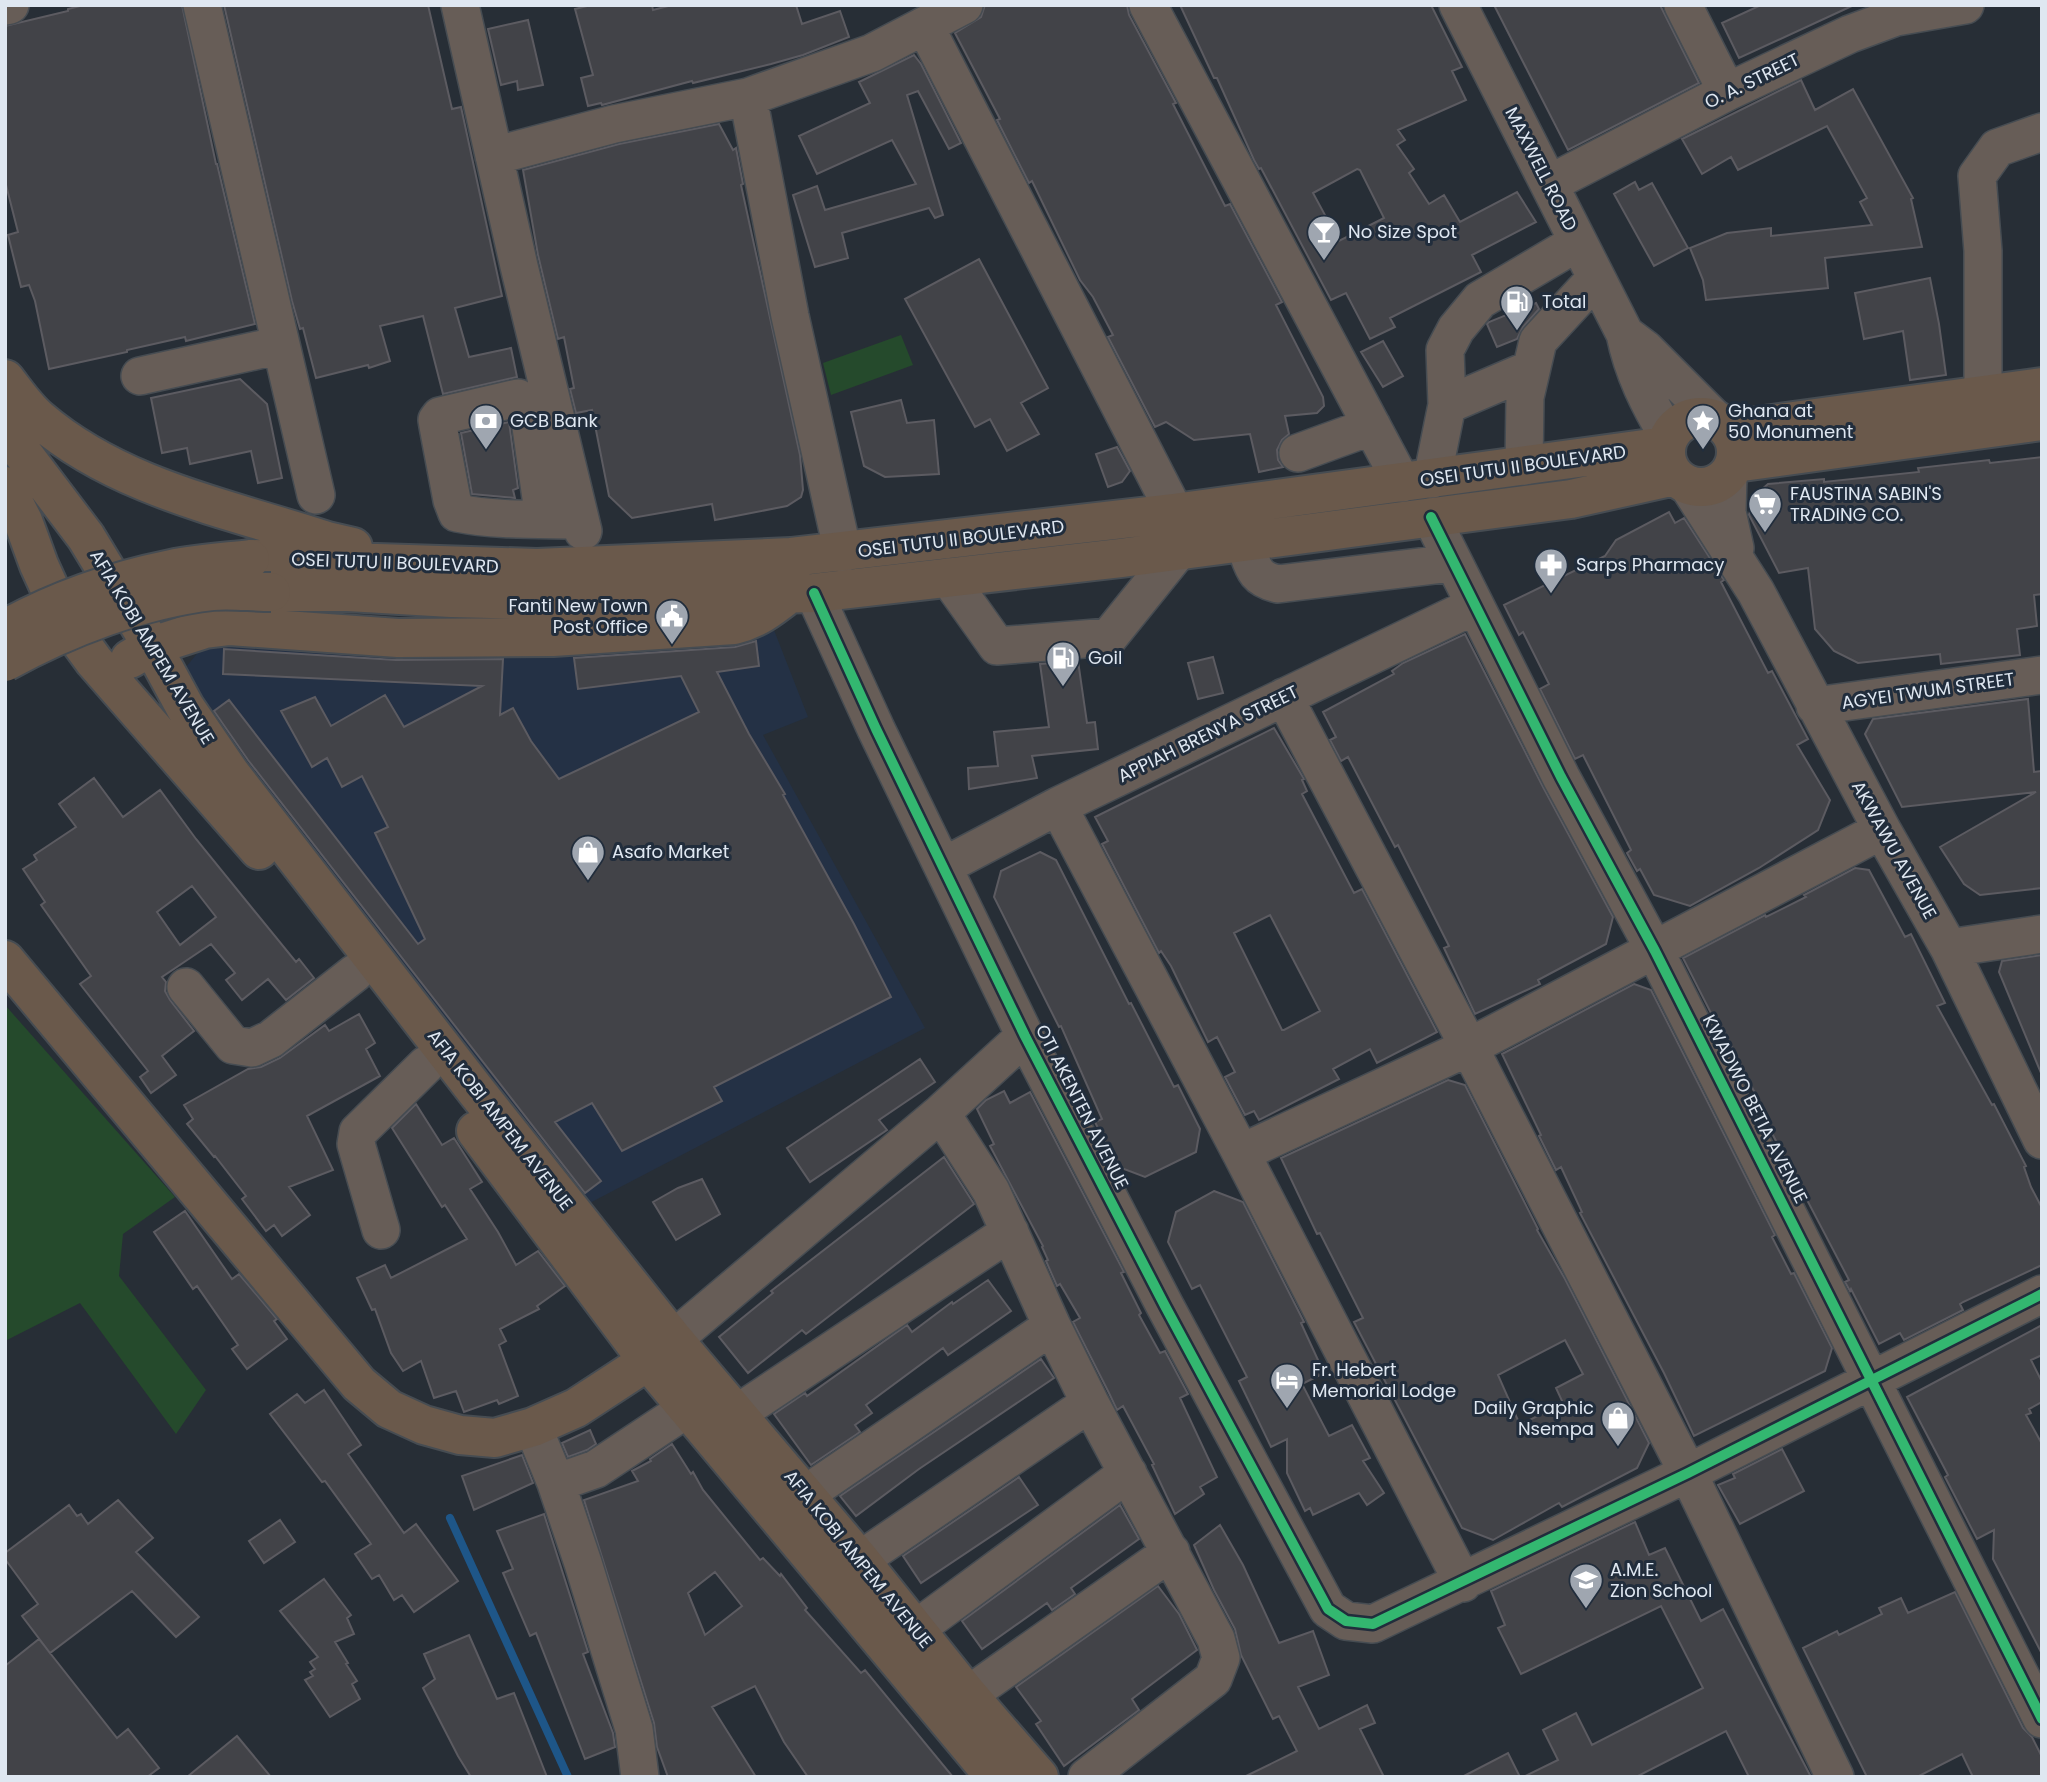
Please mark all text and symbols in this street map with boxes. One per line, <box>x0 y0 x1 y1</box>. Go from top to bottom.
street label: O. A. STREET <box>1700 47 1804 114</box>
street label: MAXWELL ROAD <box>1499 103 1583 235</box>
bar icon: No Size Spot <box>1305 213 1343 262</box>
place label: No Size Spot <box>1348 219 1457 244</box>
fuel station icon: Total <box>1498 283 1536 332</box>
place label: Total <box>1542 289 1586 314</box>
place label: Ghana at 50 Monument <box>1728 398 1853 444</box>
bank icon: GCB Bank <box>467 402 505 451</box>
place icon: Ghana at 50 Monument <box>1684 402 1722 451</box>
place label: GCB Bank <box>510 408 598 433</box>
street label: OSEI TUTU II BOULEVARD <box>1418 439 1628 492</box>
place label: FAUSTINA SABIN'S TRADING CO. <box>1790 481 1942 527</box>
supermarket icon: FAUSTINA SABIN'S TRADING CO. <box>1746 485 1784 534</box>
street label: OSEI TUTU II BOULEVARD <box>856 513 1066 564</box>
street label: AFIA KOBI AMPEM AVENUE <box>84 545 221 749</box>
street label: OSEI TUTU II BOULEVARD <box>291 546 499 579</box>
pharmacy icon: Sarps Pharmacy <box>1532 546 1570 595</box>
place label: Sarps Pharmacy <box>1576 552 1724 577</box>
place label: Fanti New Town Post Office <box>509 593 648 639</box>
public building icon: Fanti New Town Post Office <box>653 597 691 646</box>
fuel station icon: Goil <box>1044 639 1082 688</box>
place label: Goil <box>1088 645 1122 670</box>
street label: AGYEI TWUM STREET <box>1840 666 2016 715</box>
street label: APPIAH BRENYA STREET <box>1114 679 1302 788</box>
street label: AKWAWU AVENUE <box>1846 776 1943 923</box>
shop icon: Asafo Market <box>569 833 607 882</box>
place label: Asafo Market <box>612 839 729 864</box>
street label: KWADWO BETIA AVENUE <box>1697 1010 1814 1207</box>
street label: OTI AKENTEN AVENUE <box>1030 1020 1135 1194</box>
street label: AFIA KOBI AMPEM AVENUE <box>422 1024 579 1215</box>
place label: Fr. Hebert Memorial Lodge <box>1312 1357 1456 1403</box>
hotel icon: Fr. Hebert Memorial Lodge <box>1268 1361 1306 1410</box>
place label: Daily Graphic Nsempa <box>1473 1395 1594 1441</box>
shop icon: Daily Graphic Nsempa <box>1599 1399 1637 1448</box>
street label: AFIA KOBI AMPEM AVENUE <box>779 1464 938 1653</box>
place label: A.M.E. Zion School <box>1610 1557 1713 1603</box>
school or university icon: A.M.E. Zion School <box>1567 1561 1605 1610</box>

